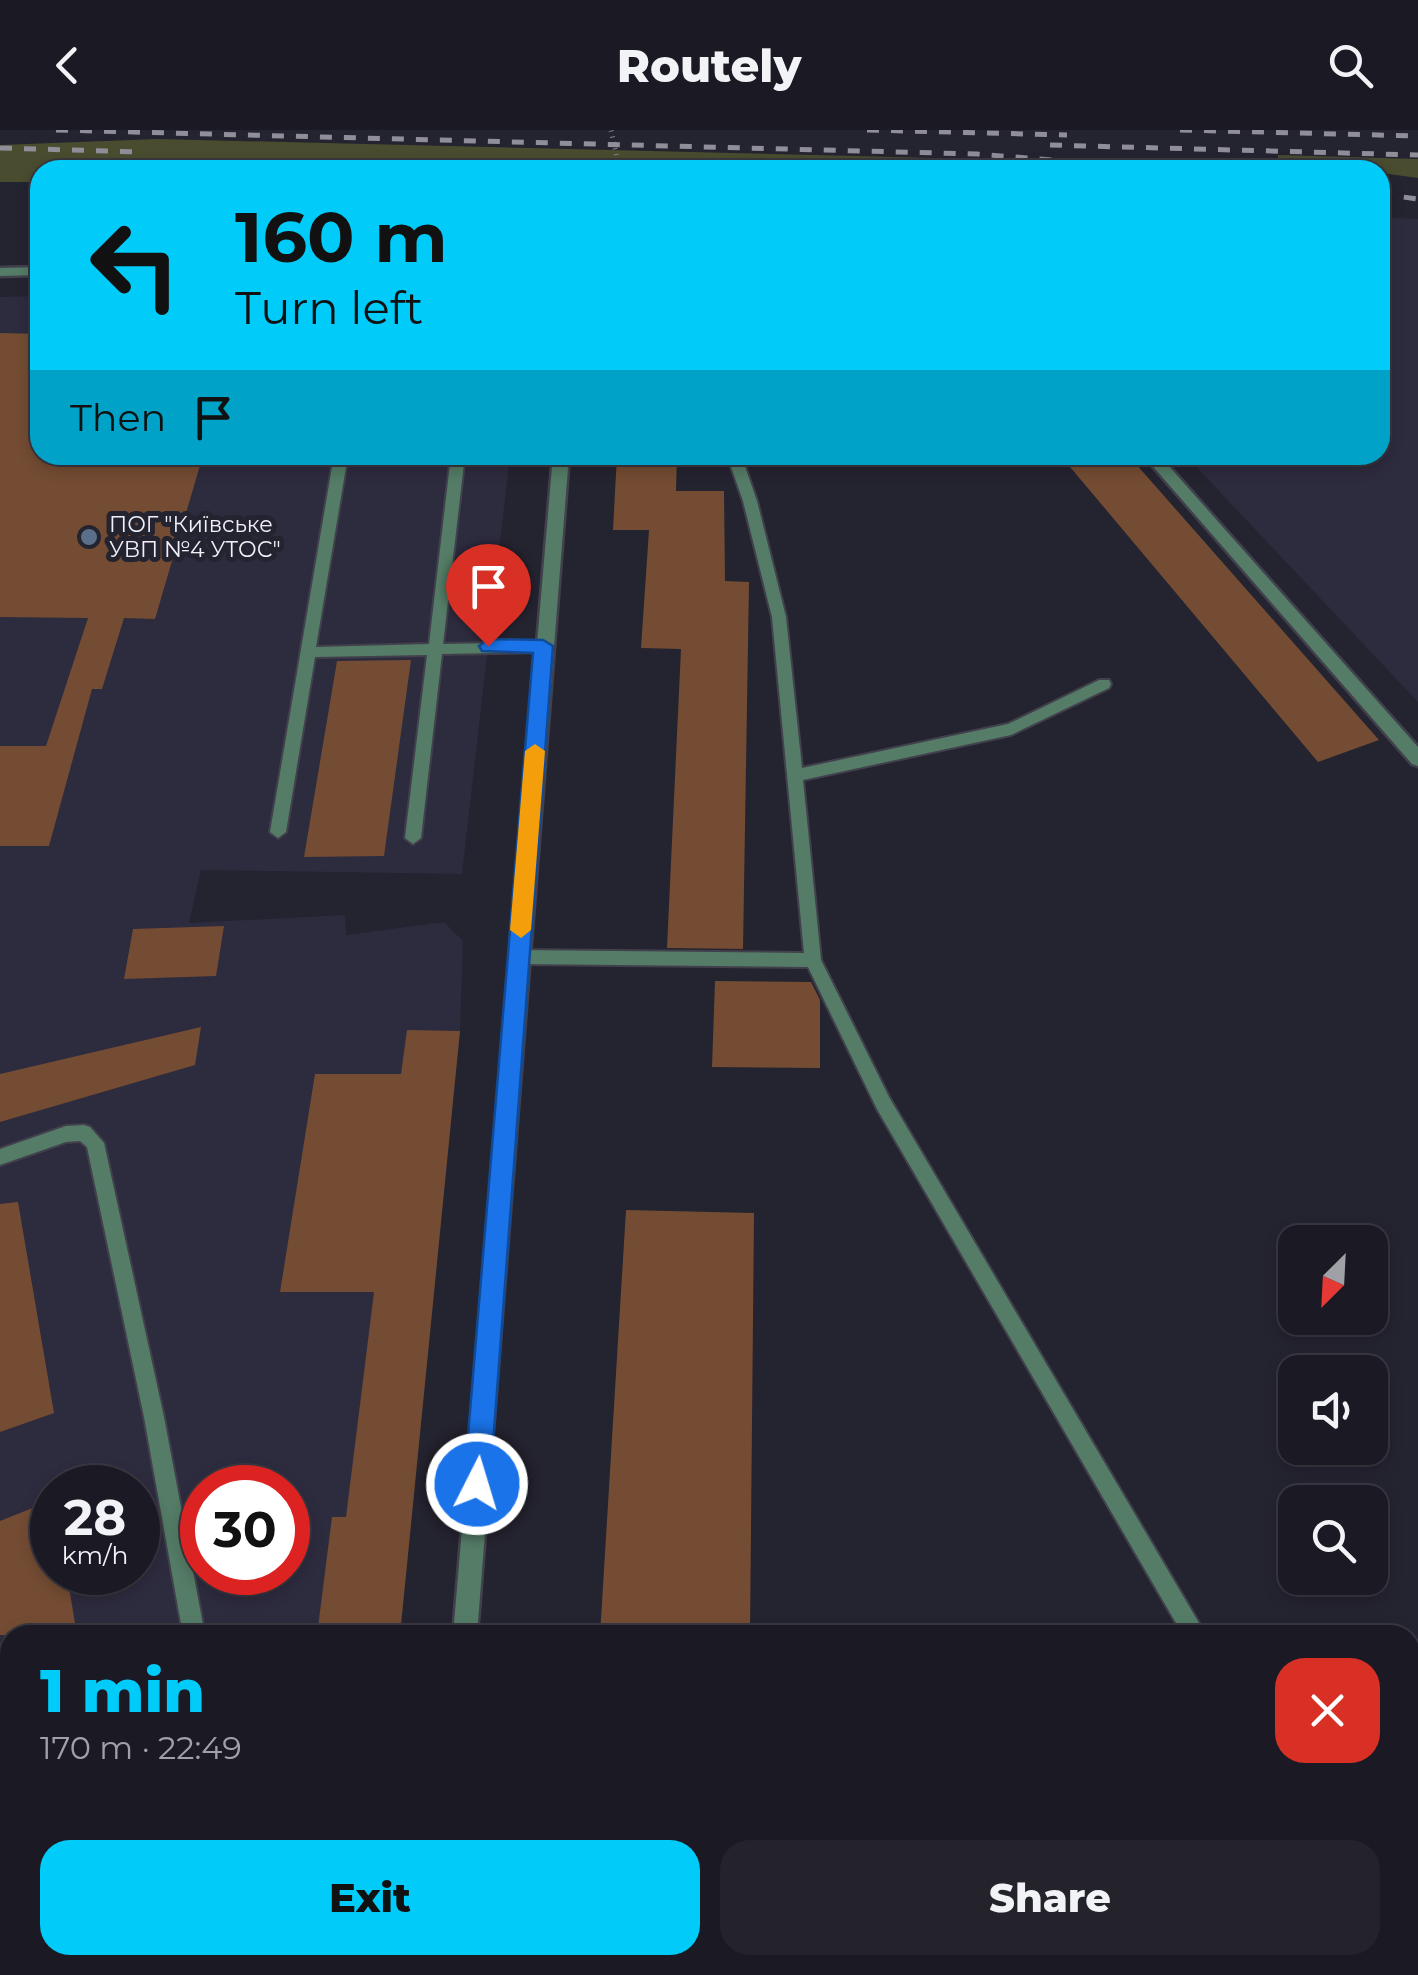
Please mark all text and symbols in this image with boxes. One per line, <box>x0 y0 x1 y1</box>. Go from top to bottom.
icon: back <box>40 38 95 93</box>
text: Routely <box>617 38 801 93</box>
icon: search <box>1323 38 1378 93</box>
text: 160 m <box>235 194 448 280</box>
icon: left <box>70 200 200 330</box>
text: Turn left <box>235 280 423 335</box>
icon: arrive <box>186 390 241 445</box>
text: Then <box>70 394 166 441</box>
place label: ПОГ "Київське УВП №4 УТОС" <box>109 511 281 563</box>
marker: ПОГ "Київське УВП №4 УТОС" <box>78 526 100 548</box>
pin <box>446 544 531 647</box>
icon: arrive <box>461 559 516 614</box>
north arrow <box>1278 1225 1388 1335</box>
map controls <box>1278 1225 1388 1595</box>
button: sound <box>1278 1355 1388 1465</box>
position arrow <box>425 1432 529 1536</box>
speed limit sign: 30 <box>180 1465 310 1595</box>
button: search <box>1278 1485 1388 1595</box>
text: 28 <box>64 1487 126 1548</box>
text: km/h <box>62 1540 128 1570</box>
text: 1 min <box>40 1654 205 1727</box>
button: close <box>1275 1658 1380 1763</box>
text: 170 m · 22:49 <box>40 1728 242 1767</box>
button: Exit <box>40 1840 700 1955</box>
button: Share <box>720 1840 1380 1955</box>

